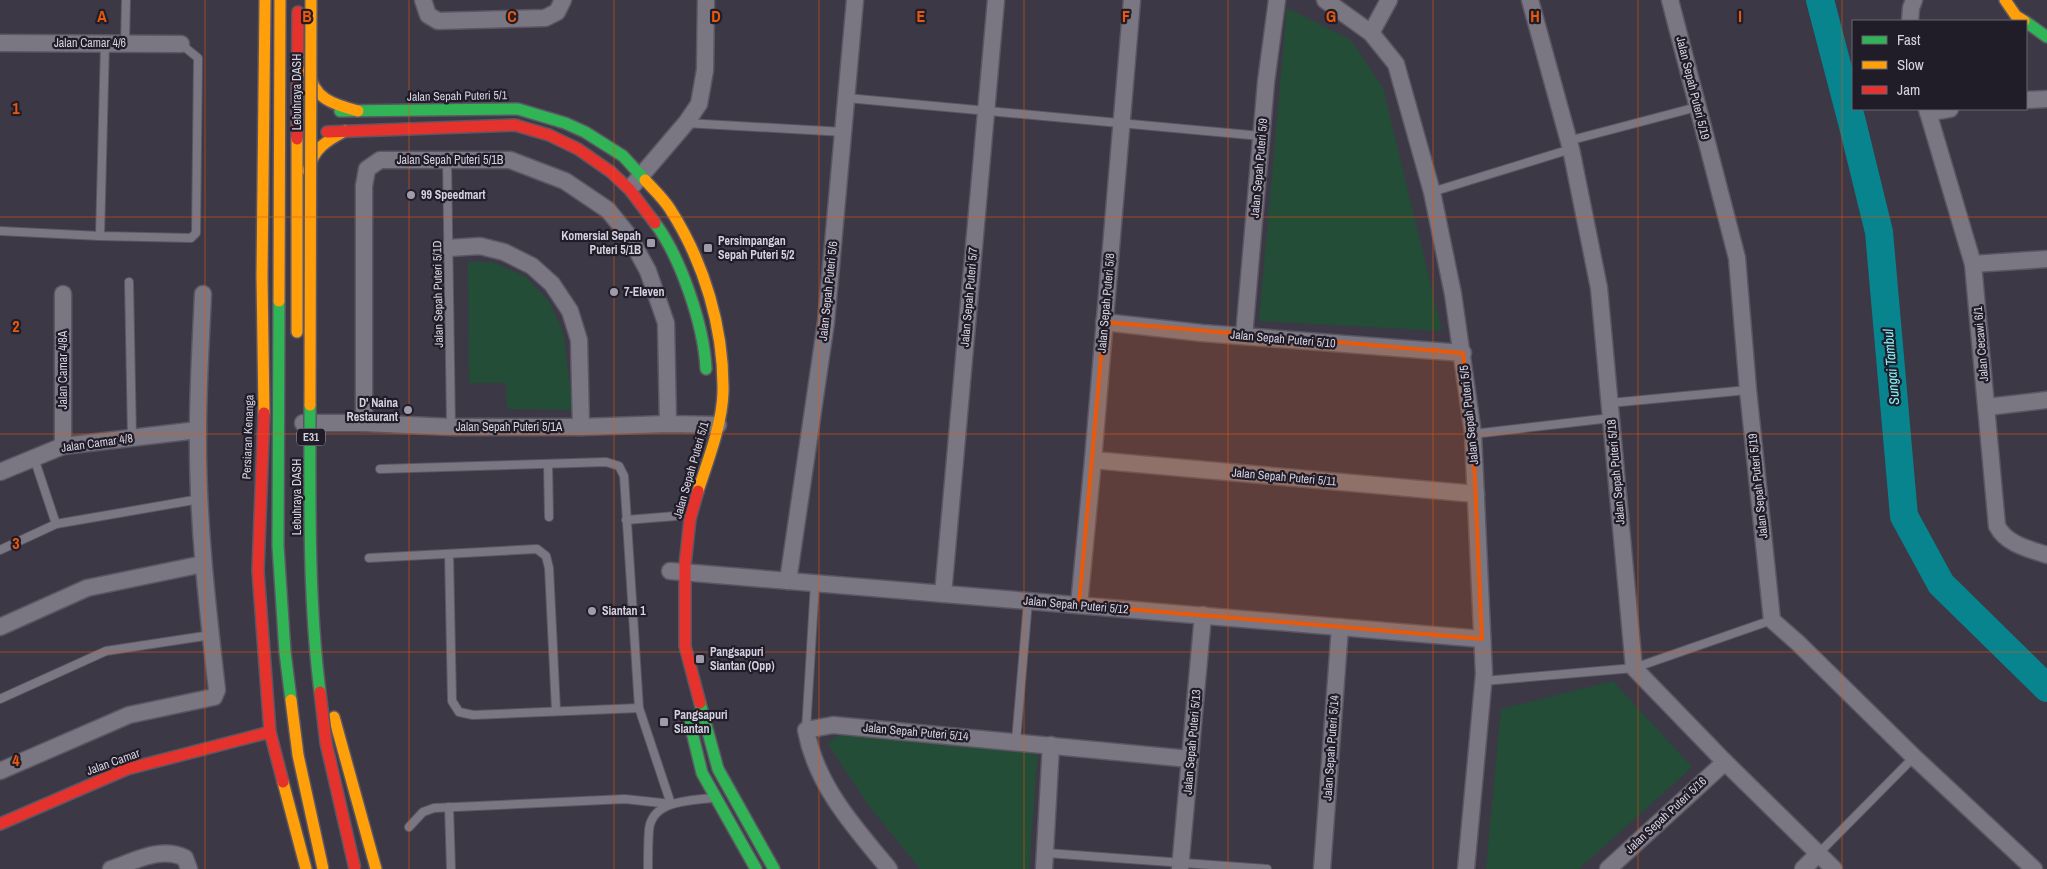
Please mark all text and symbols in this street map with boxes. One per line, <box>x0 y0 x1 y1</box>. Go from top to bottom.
text: A <box>97 5 107 27</box>
text: B <box>302 5 312 27</box>
text: C <box>507 5 517 27</box>
text: D <box>711 5 721 27</box>
text: E <box>917 5 926 27</box>
text: F <box>1122 5 1130 27</box>
text: G <box>1326 5 1336 27</box>
text: H <box>1530 5 1540 27</box>
text: I <box>1738 5 1742 27</box>
legend <box>1852 20 2027 110</box>
text: Fast <box>1897 29 1921 50</box>
street label: Jalan Camar 4/6 <box>54 35 126 51</box>
street label: Jalan Sepah Puteri 5/19 <box>1672 35 1714 141</box>
street label: Lebuhraya DASH <box>289 54 305 130</box>
text: Slow <box>1897 54 1924 75</box>
text: Jam <box>1897 79 1920 100</box>
street label: Jalan Sepah Puteri 5/1 <box>407 87 508 105</box>
text: 1 <box>12 97 20 119</box>
street label: Jalan Sepah Puteri 5/9 <box>1247 117 1271 219</box>
street label: Jalan Sepah Puteri 5/1B <box>397 152 504 168</box>
place label: 99 Speedmart <box>421 187 486 203</box>
marker: 99 Speedmart <box>405 189 417 201</box>
place label: Komersial Sepah Puteri 5/1B <box>561 228 641 258</box>
place label: Persimpangan Sepah Puteri 5/2 <box>718 233 795 263</box>
marker: Komersial Sepah Puteri 5/1B <box>645 237 657 249</box>
street label: Jalan Sepah Puteri 5/1D <box>429 240 447 348</box>
street label: Jalan Sepah Puteri 5/6 <box>815 240 841 342</box>
marker: Persimpangan Sepah Puteri 5/2 <box>702 242 714 254</box>
street label: Jalan Sepah Puteri 5/7 <box>957 246 981 348</box>
street label: Jalan Sepah Puteri 5/8 <box>1094 252 1118 354</box>
place label: 7-Eleven <box>624 284 664 300</box>
marker: 7-Eleven <box>608 286 620 298</box>
street label: Jalan Cecawi 6/1 <box>1970 305 1992 382</box>
text: 2 <box>12 315 20 337</box>
street label: Jalan Sepah Puteri 5/10 <box>1230 326 1336 352</box>
water label: Sungai Tambul <box>1879 328 1903 406</box>
street label: Jalan Camar 4/8A <box>55 330 71 409</box>
street label: Jalan Sepah Puteri 5/5 <box>1456 364 1482 466</box>
street label: Persiaran Kenanga <box>239 394 257 480</box>
place label: D' Naina Restaurant <box>347 395 399 425</box>
marker: D' Naina Restaurant <box>402 404 414 416</box>
street label: Jalan Sepah Puteri 5/1A <box>456 419 563 435</box>
street label: Jalan Sepah Puteri 5/1 <box>670 419 713 520</box>
street label: Jalan Sepah Puteri 5/18 <box>1603 419 1629 525</box>
road number: E31 <box>297 428 325 446</box>
street label: Jalan Camar 4/8 <box>60 430 134 456</box>
street label: Jalan Sepah Puteri 5/19 <box>1745 433 1771 539</box>
street label: Lebuhraya DASH <box>289 459 305 535</box>
street label: Jalan Sepah Puteri 5/11 <box>1231 464 1337 490</box>
text: 3 <box>12 532 20 554</box>
street label: Jalan Sepah Puteri 5/12 <box>1023 592 1129 618</box>
place label: Siantan 1 <box>602 603 646 619</box>
marker: Siantan 1 <box>586 605 598 617</box>
place label: Pangsapuri Siantan (Opp) <box>710 644 775 674</box>
marker: Pangsapuri Siantan (Opp) <box>694 653 706 665</box>
street label: Jalan Sepah Puteri 5/13 <box>1179 689 1205 795</box>
street label: Jalan Sepah Puteri 5/14 <box>1319 694 1343 801</box>
place label: Pangsapuri Siantan <box>674 707 728 737</box>
marker: Pangsapuri Siantan <box>658 716 670 728</box>
street label: Jalan Sepah Puteri 5/14 <box>863 719 970 745</box>
street label: Jalan Camar <box>84 745 143 779</box>
text: 4 <box>12 749 20 771</box>
street label: Jalan Sepah Puteri 5/16 <box>1622 773 1710 857</box>

